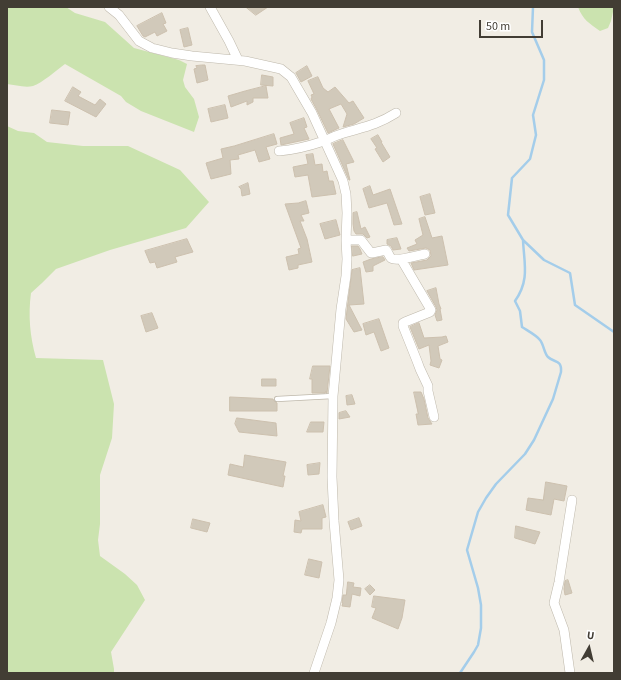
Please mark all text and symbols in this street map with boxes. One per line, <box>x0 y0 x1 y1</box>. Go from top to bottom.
scale bar <box>481 12 545 38</box>
text: 50 m <box>486 18 510 35</box>
north arrow <box>569 628 609 668</box>
text: U <box>586 628 595 644</box>

